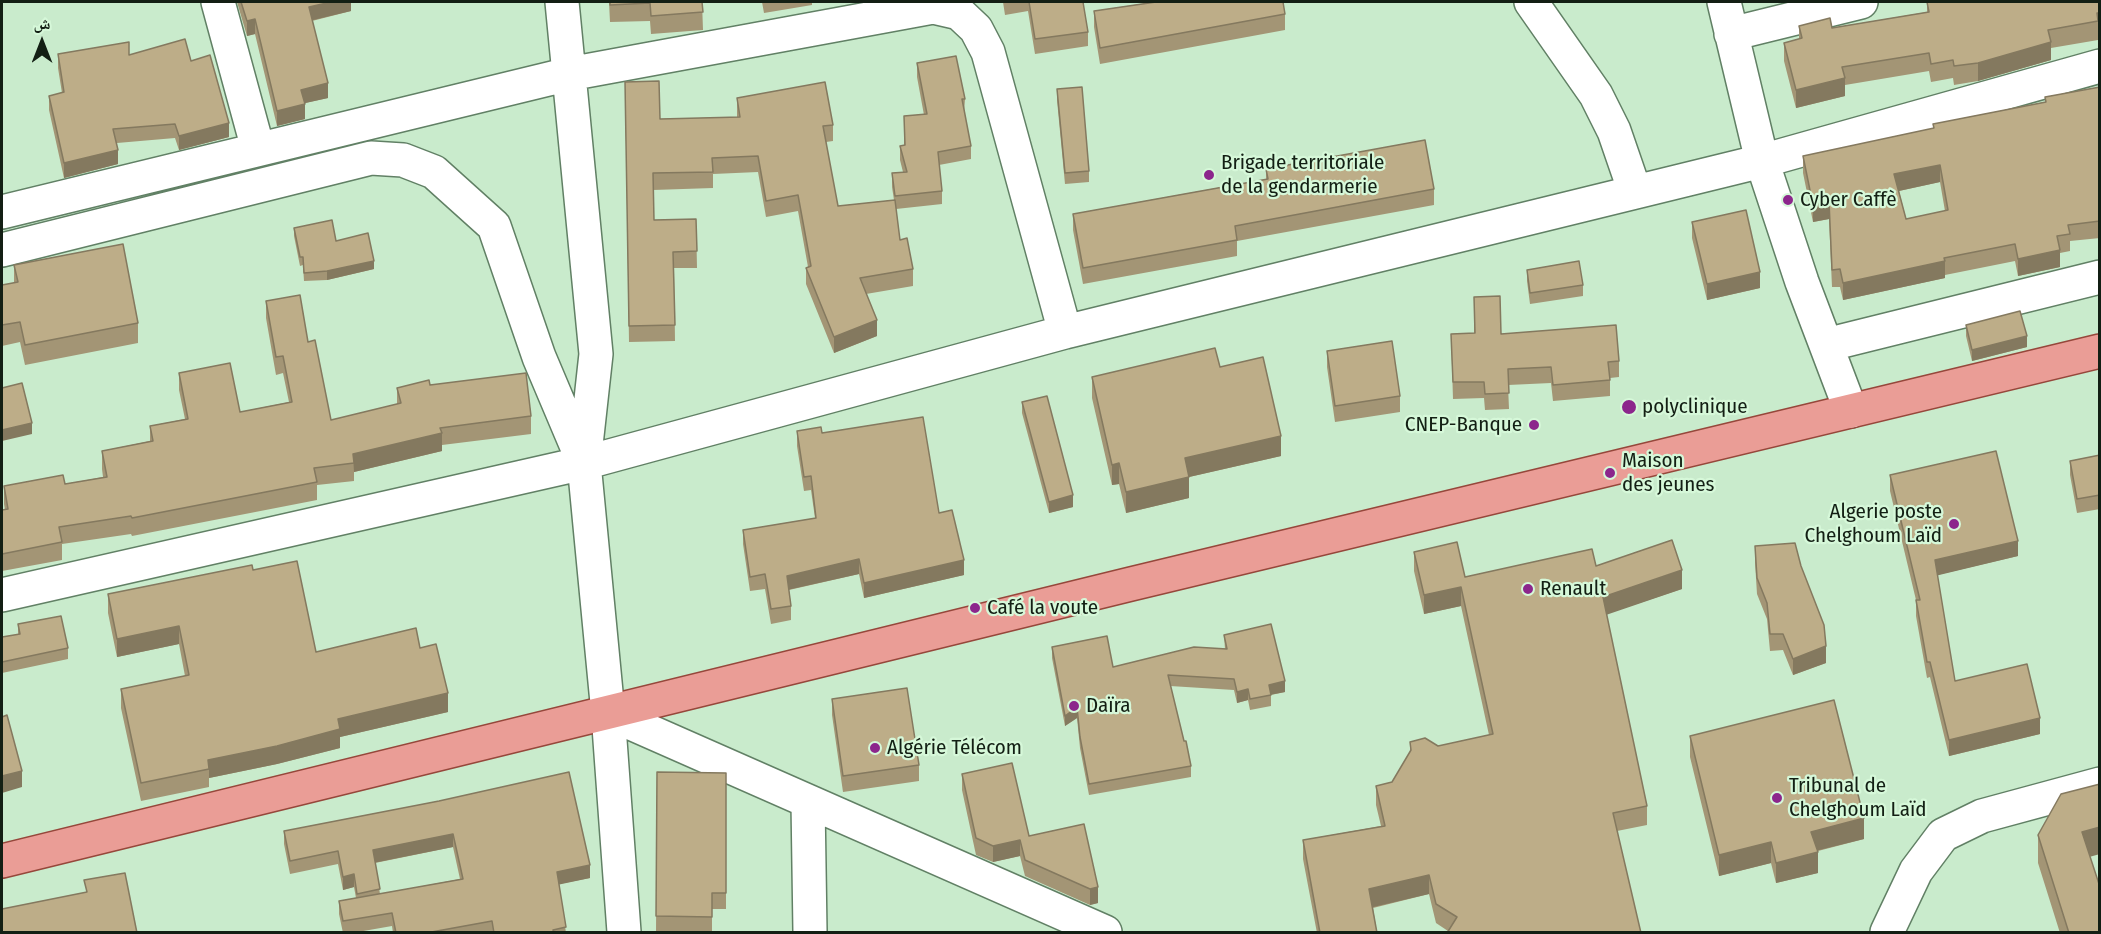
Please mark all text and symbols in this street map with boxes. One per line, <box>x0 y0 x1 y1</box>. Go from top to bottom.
north arrow <box>12 12 72 72</box>
text: ش <box>34 14 50 33</box>
place label: Brigade territoriale de la gendarmerie <box>1221 150 1384 200</box>
marker: Brigade territoriale de la gendarmerie <box>1202 168 1216 182</box>
place label: Cyber Caffè <box>1800 187 1897 213</box>
marker: Cyber Caffè <box>1781 193 1795 207</box>
place label: polyclinique <box>1642 394 1748 420</box>
marker: polyclinique <box>1620 398 1638 416</box>
place label: CNEP-Banque <box>1405 412 1522 438</box>
marker: CNEP-Banque <box>1527 418 1541 432</box>
place label: Maison des jeunes <box>1622 448 1715 498</box>
marker: Maison des jeunes <box>1603 466 1617 480</box>
place label: Algerie poste Chelghoum Laïd <box>1805 499 1942 549</box>
marker: Algerie poste Chelghoum Laïd <box>1947 517 1961 531</box>
place label: Renault <box>1540 576 1606 602</box>
marker: Renault <box>1521 582 1535 596</box>
place label: Café la voute <box>987 595 1098 621</box>
marker: Café la voute <box>968 601 982 615</box>
place label: Daïra <box>1086 693 1131 719</box>
marker: Daïra <box>1067 699 1081 713</box>
place label: Algérie Télécom <box>887 735 1022 761</box>
marker: Algérie Télécom <box>868 741 882 755</box>
place label: Tribunal de Chelghoum Laïd <box>1789 773 1926 823</box>
marker: Tribunal de Chelghoum Laïd <box>1770 791 1784 805</box>

